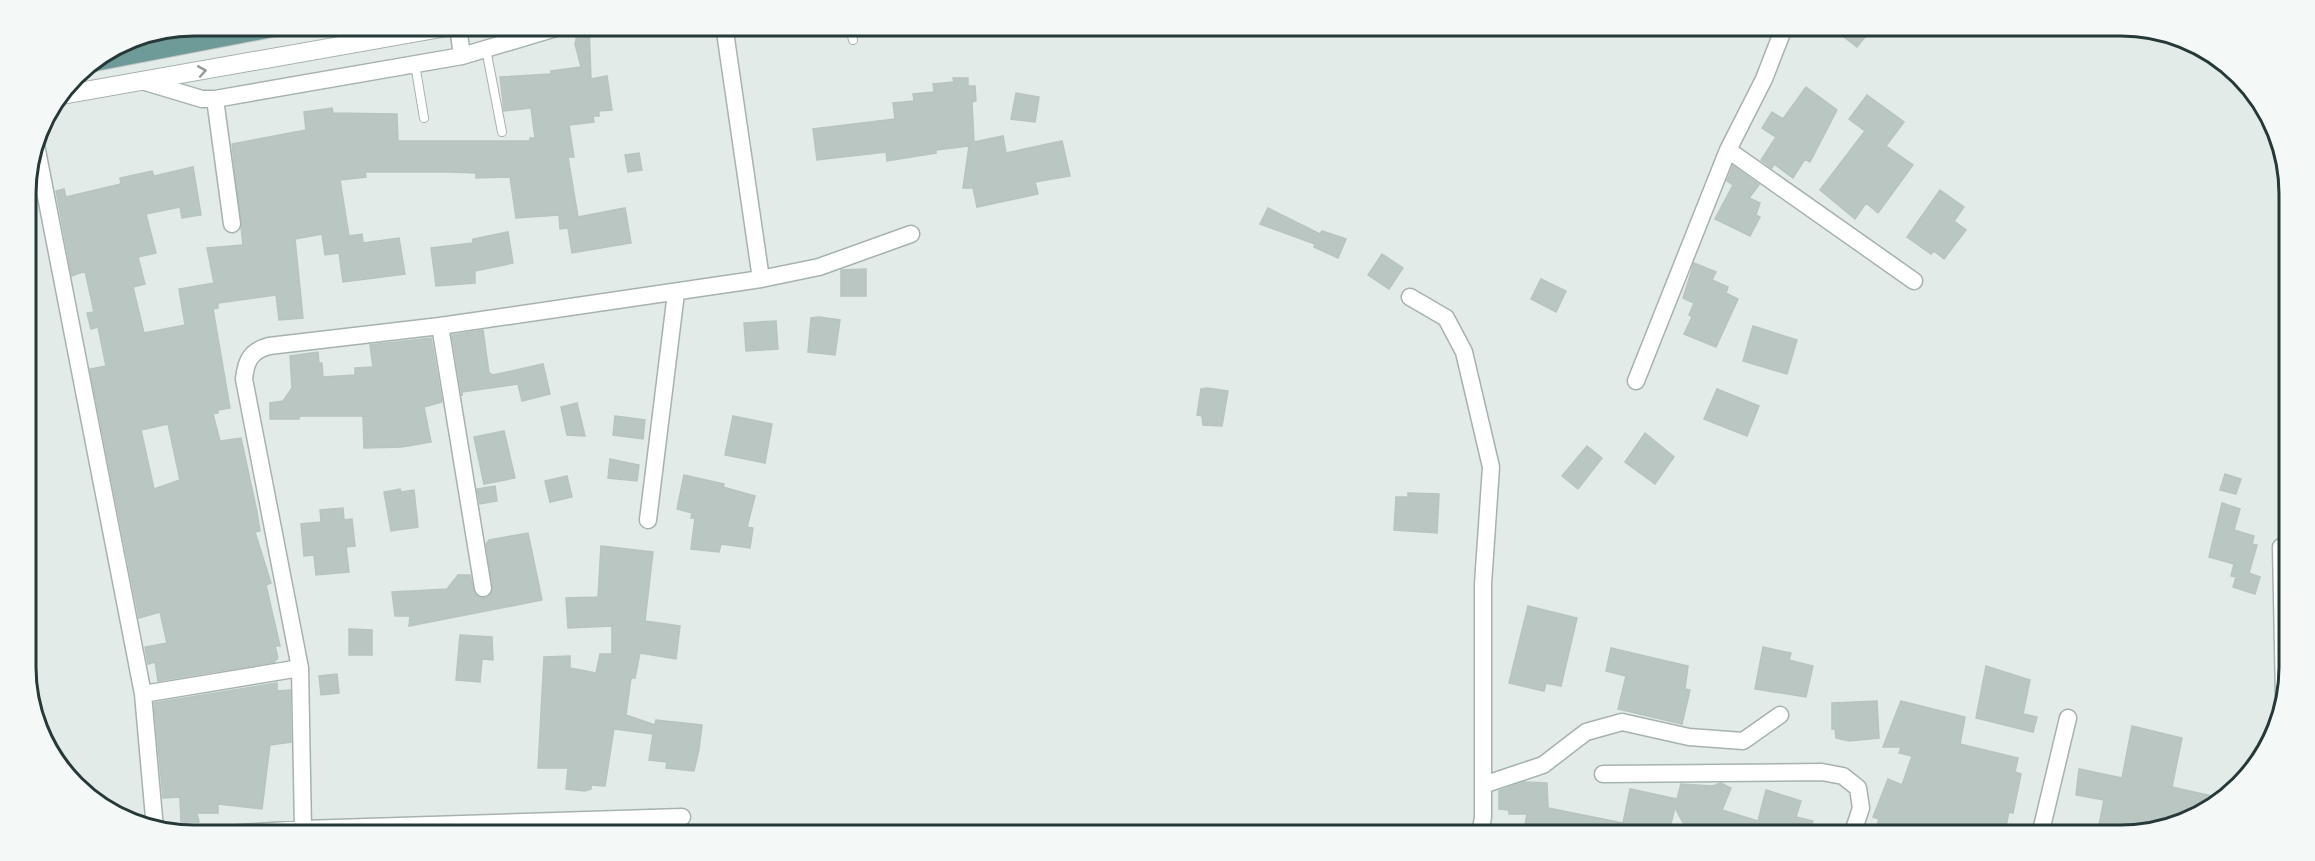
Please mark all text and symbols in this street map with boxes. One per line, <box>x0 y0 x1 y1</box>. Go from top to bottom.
one-way arrow <box>197 65 207 78</box>

